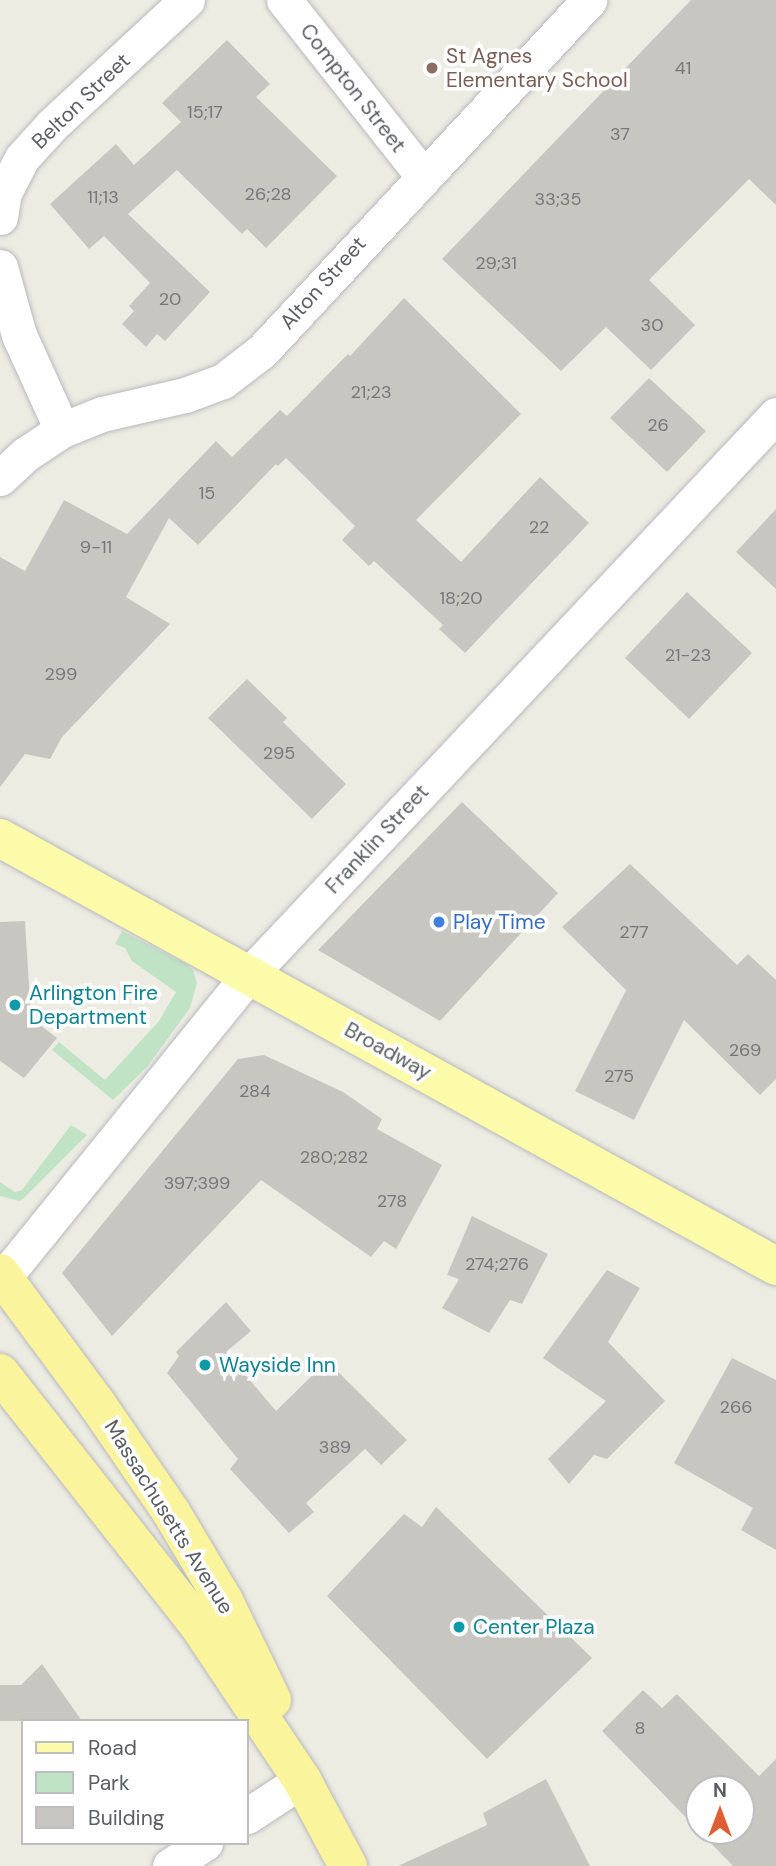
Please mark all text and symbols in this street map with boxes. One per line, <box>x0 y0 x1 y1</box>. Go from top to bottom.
street label: Compton Street <box>295 19 411 157</box>
place label: St Agnes Elementary School <box>446 43 628 93</box>
street label: Belton Street <box>27 48 135 154</box>
house number: 41 <box>675 57 691 79</box>
marker: St Agnes Elementary School <box>424 60 440 76</box>
house number: 15;17 <box>187 101 223 123</box>
house number: 37 <box>610 123 630 145</box>
house number: 26;28 <box>245 183 291 205</box>
house number: 11;13 <box>87 186 119 208</box>
house number: 33;35 <box>535 188 581 210</box>
street label: Alton Street <box>275 231 371 335</box>
house number: 29;31 <box>475 252 517 274</box>
house number: 20 <box>159 288 181 310</box>
house number: 30 <box>641 314 663 336</box>
house number: 21;23 <box>350 381 392 403</box>
house number: 26 <box>647 414 669 436</box>
house number: 15 <box>199 482 215 504</box>
house number: 22 <box>529 516 549 538</box>
house number: 9-11 <box>80 536 112 558</box>
house number: 18;20 <box>439 587 483 609</box>
house number: 21-23 <box>665 644 711 666</box>
house number: 299 <box>45 663 77 685</box>
house number: 295 <box>263 742 295 764</box>
street label: Franklin Street <box>320 779 434 899</box>
place label: Play Time <box>453 909 546 935</box>
marker: Play Time <box>431 914 447 930</box>
house number: 277 <box>619 921 649 943</box>
place label: Arlington Fire Department <box>29 980 158 1030</box>
marker: Arlington Fire Department <box>7 997 23 1013</box>
street label: Broadway <box>340 1017 436 1085</box>
house number: 269 <box>729 1039 761 1061</box>
house number: 275 <box>604 1065 634 1087</box>
house number: 284 <box>239 1080 271 1102</box>
house number: 280;282 <box>300 1146 368 1168</box>
house number: 397;399 <box>164 1172 230 1194</box>
house number: 278 <box>377 1190 407 1212</box>
house number: 274;276 <box>465 1253 529 1275</box>
place label: Wayside Inn <box>219 1352 336 1378</box>
marker: Wayside Inn <box>197 1357 213 1373</box>
house number: 266 <box>720 1396 752 1418</box>
street label: Massachusetts Avenue <box>99 1415 239 1619</box>
house number: 389 <box>319 1436 351 1458</box>
place label: Center Plaza <box>473 1614 595 1640</box>
marker: Center Plaza <box>451 1619 467 1635</box>
house number: 8 <box>635 1717 645 1739</box>
legend <box>21 1719 248 1845</box>
text: Road <box>88 1734 137 1762</box>
text: Park <box>88 1769 129 1797</box>
north arrow <box>685 1775 755 1845</box>
text: N <box>713 1778 727 1803</box>
text: Building <box>88 1804 164 1832</box>

